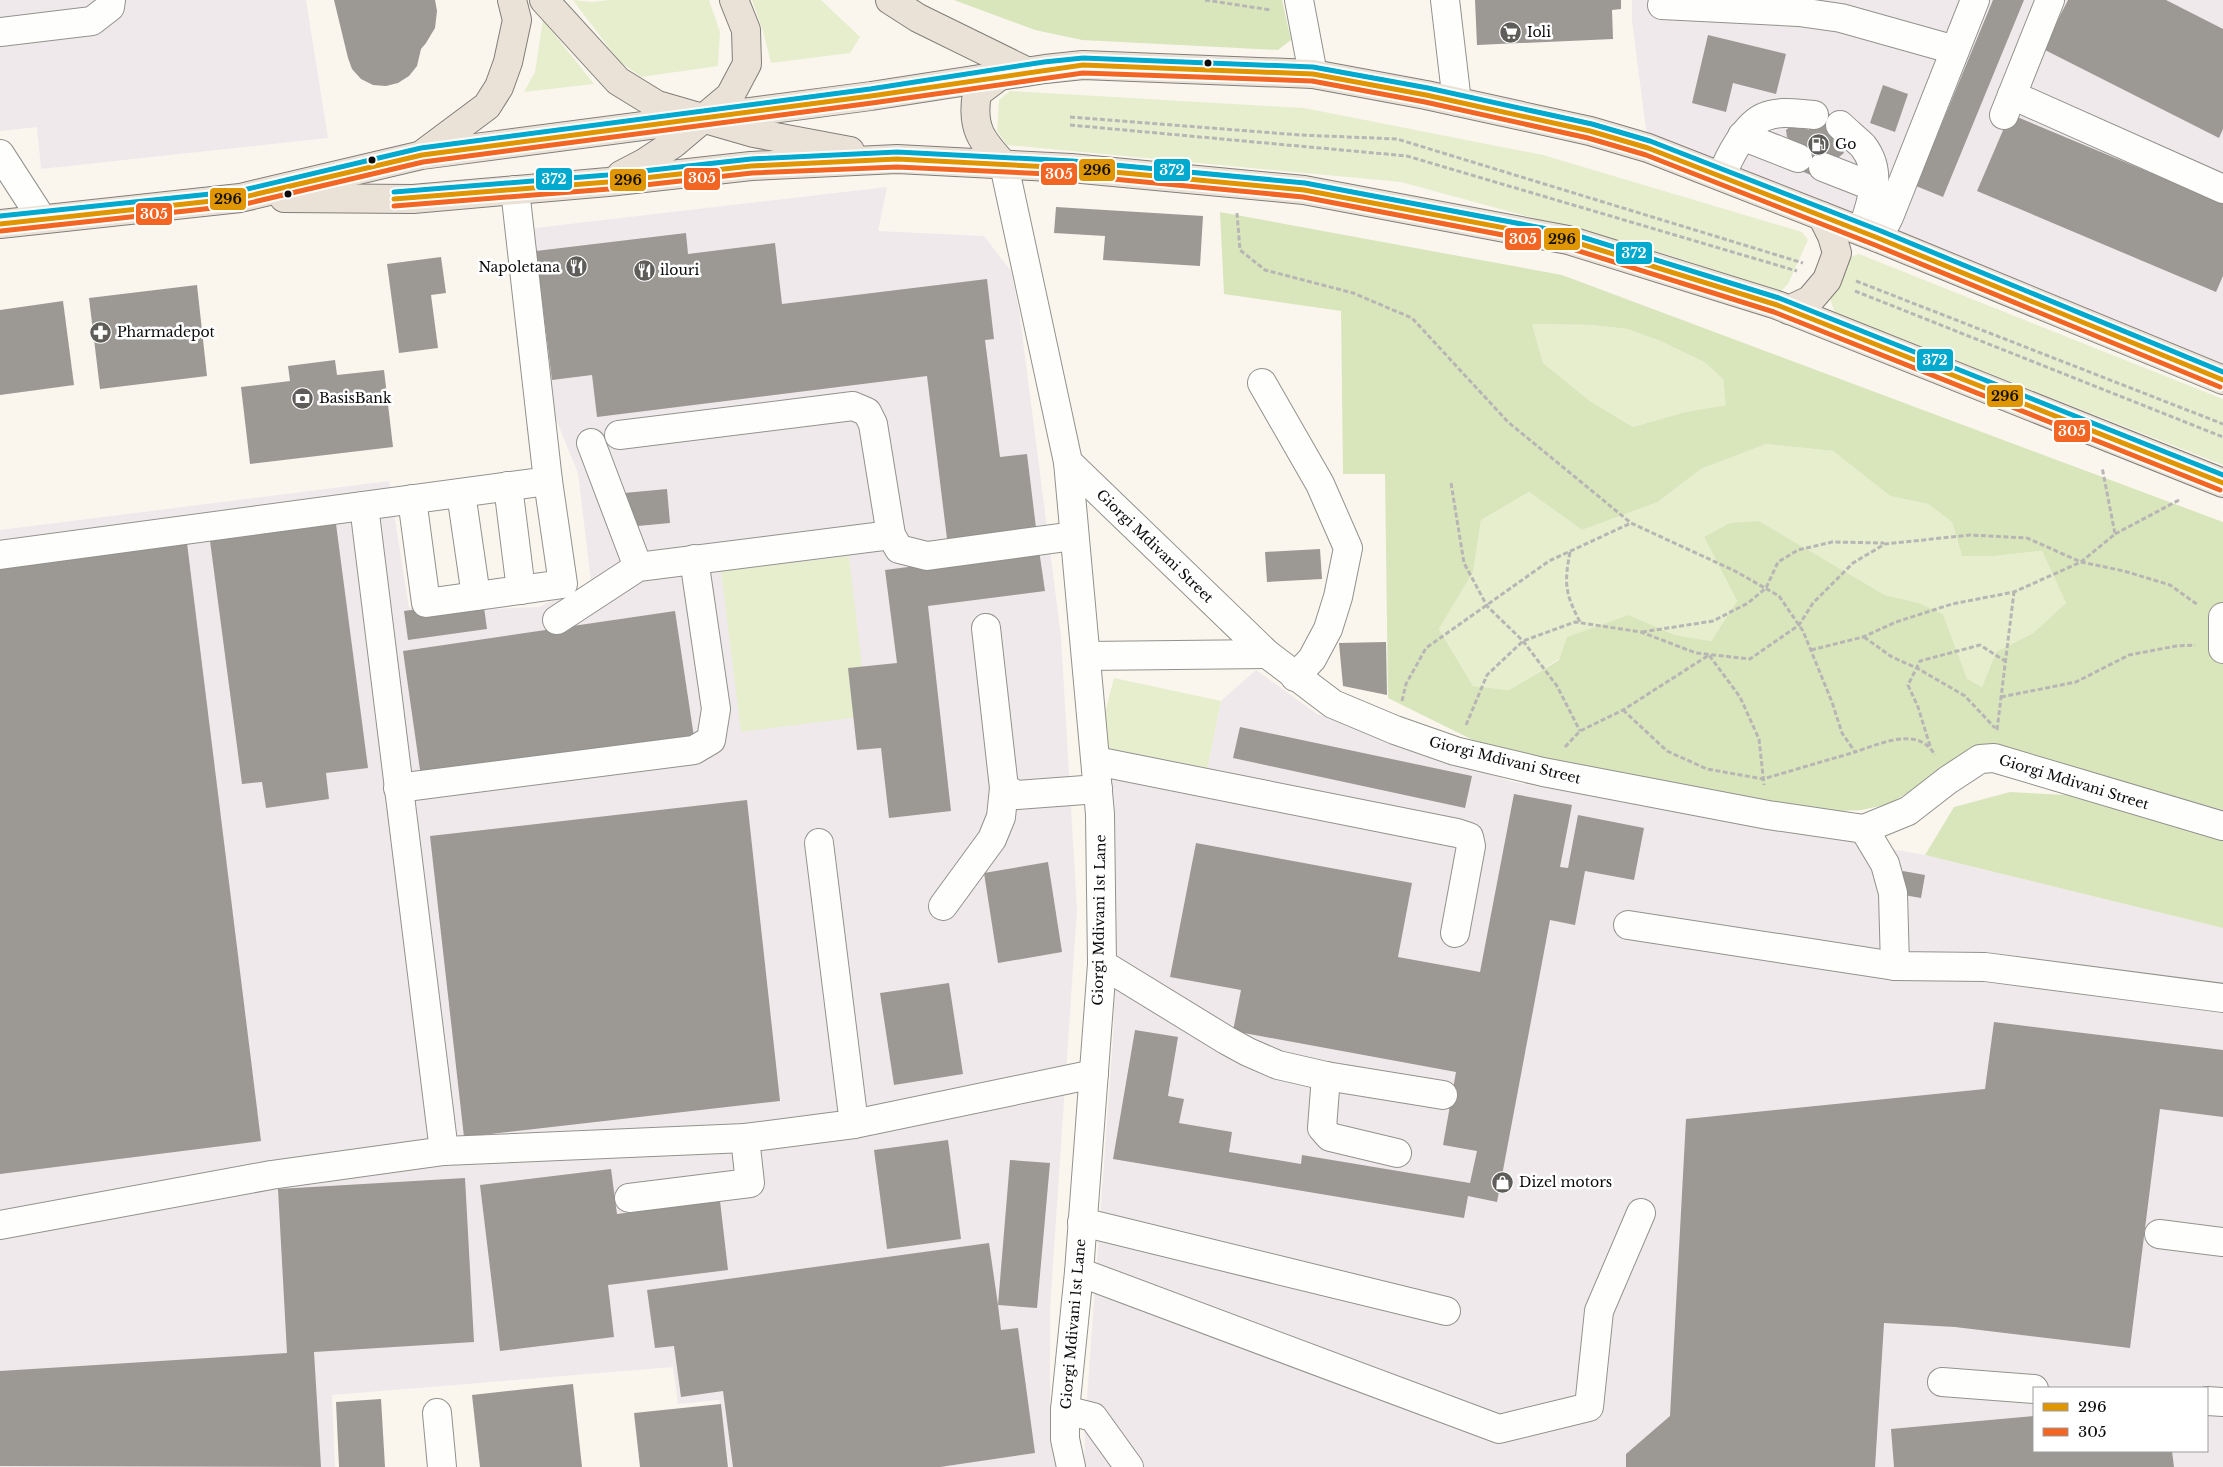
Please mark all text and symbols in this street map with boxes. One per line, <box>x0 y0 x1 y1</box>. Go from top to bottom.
supermarket icon: Ioli <box>1499 20 1523 44</box>
place label: Ioli <box>1527 23 1551 41</box>
unlabelled marker <box>1203 58 1213 68</box>
fuel station icon: Go <box>1807 132 1831 156</box>
place label: Go <box>1835 135 1856 153</box>
unlabelled marker <box>367 155 377 165</box>
line badge: 296 <box>1078 158 1116 182</box>
line badge: 372 <box>1153 158 1191 182</box>
text: 296 <box>1083 161 1111 179</box>
text: 372 <box>1159 161 1185 179</box>
line badge: 305 <box>1040 162 1078 186</box>
text: 305 <box>1045 165 1073 183</box>
line badge: 372 <box>535 167 573 191</box>
line badge: 305 <box>683 167 721 191</box>
line badge: 296 <box>609 168 647 192</box>
text: 305 <box>688 169 716 187</box>
text: 372 <box>541 170 567 188</box>
text: 296 <box>614 171 642 189</box>
line badge: 296 <box>209 187 247 211</box>
unlabelled marker <box>283 189 293 199</box>
text: 296 <box>214 190 242 208</box>
line badge: 305 <box>135 202 173 226</box>
text: 305 <box>140 205 168 223</box>
line badge: 305 <box>1504 227 1542 251</box>
line badge: 296 <box>1543 227 1581 251</box>
text: 305 <box>1509 230 1537 248</box>
text: 296 <box>1548 230 1576 248</box>
line badge: 372 <box>1615 241 1653 265</box>
text: 372 <box>1621 244 1647 262</box>
restaurant icon: Napoletana <box>564 255 588 279</box>
place label: Napoletana <box>478 258 560 276</box>
restaurant icon: ilouri <box>632 258 656 282</box>
place label: ilouri <box>660 261 700 279</box>
pharmacy icon: Pharmadepot <box>89 320 113 344</box>
place label: Pharmadepot <box>117 323 216 341</box>
line badge: 372 <box>1916 348 1954 372</box>
text: 372 <box>1922 351 1948 369</box>
line badge: 296 <box>1986 384 2024 408</box>
bank icon: BasisBank <box>291 386 315 410</box>
text: 296 <box>1991 387 2019 405</box>
place label: BasisBank <box>319 389 392 407</box>
line badge: 305 <box>2053 419 2091 443</box>
text: 305 <box>2058 422 2086 440</box>
street label: Giorgi Mdivani Street <box>1093 485 1218 607</box>
street label: Giorgi Mdivani Street <box>1427 732 1583 788</box>
street label: Giorgi Mdivani Street <box>1997 751 2152 814</box>
street label: Giorgi Mdivani 1st Lane <box>1089 834 1109 1006</box>
shop icon: Dizel motors <box>1491 1170 1515 1194</box>
place label: Dizel motors <box>1519 1173 1612 1191</box>
street label: Giorgi Mdivani 1st Lane <box>1057 1238 1089 1410</box>
legend <box>2033 1387 2208 1452</box>
text: 296 <box>2078 1397 2107 1416</box>
text: 305 <box>2078 1422 2106 1441</box>

